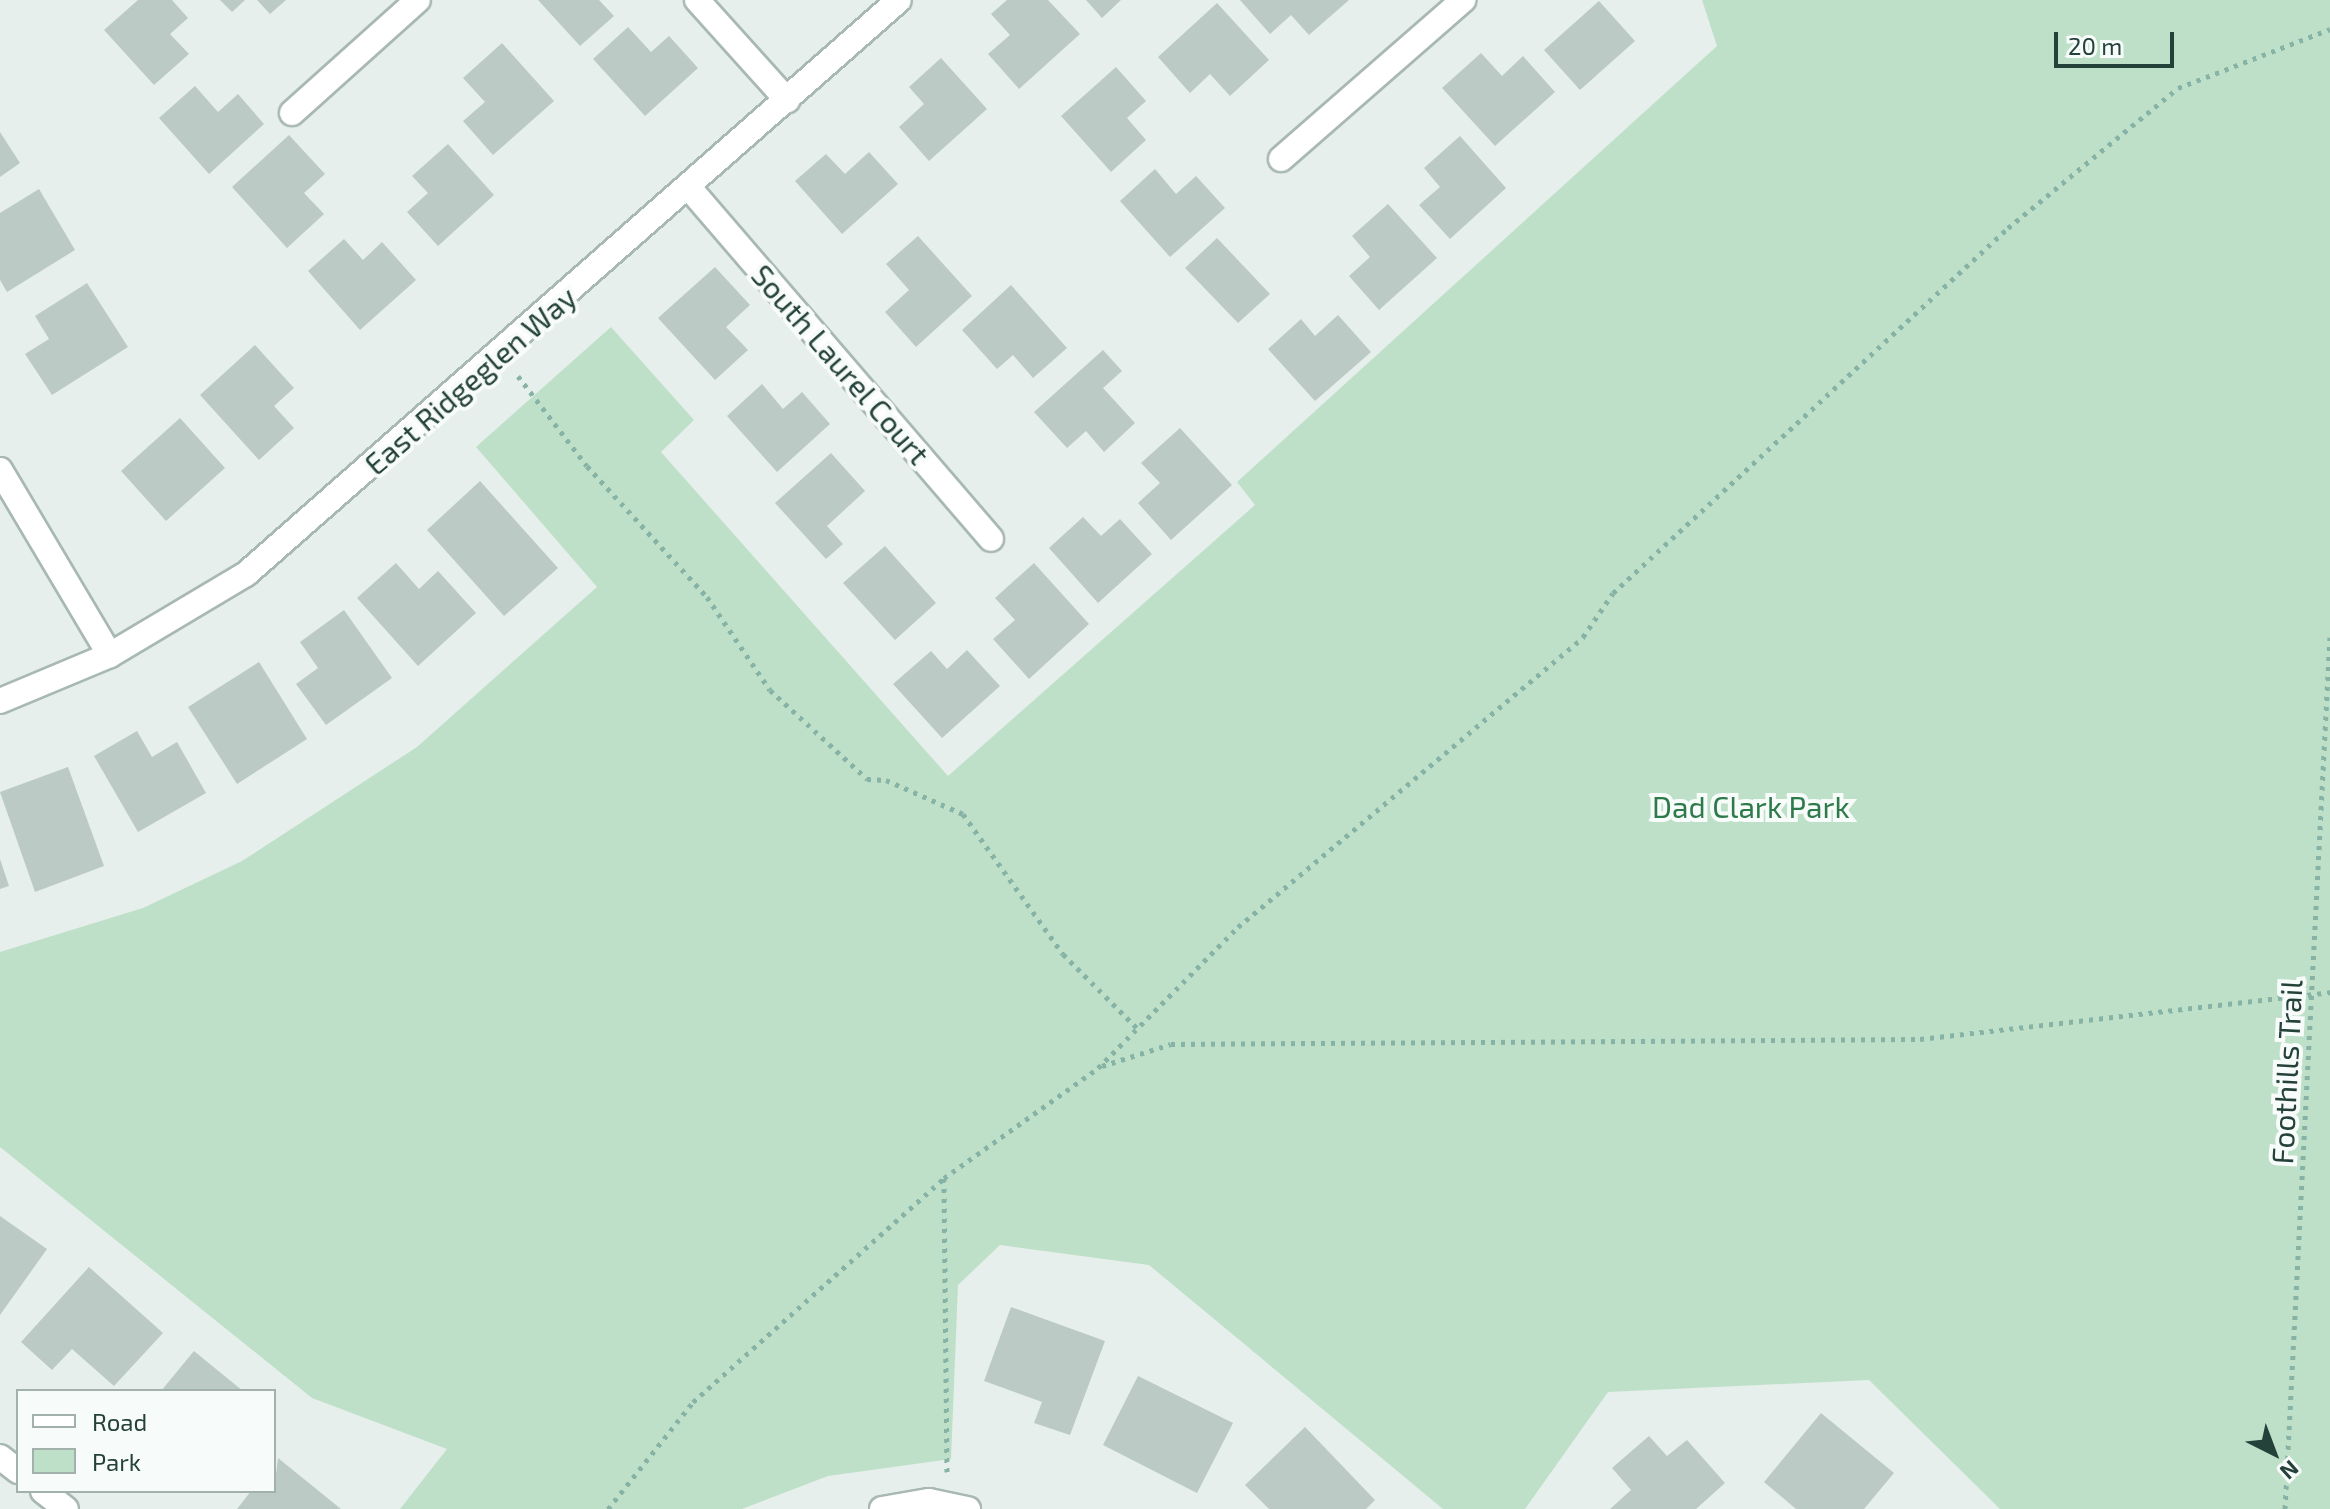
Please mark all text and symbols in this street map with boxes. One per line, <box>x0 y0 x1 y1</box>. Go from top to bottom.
scale bar <box>2058 16 2178 66</box>
text: 20 m <box>2068 31 2122 60</box>
street label: South Laurel Court <box>744 257 938 471</box>
street label: East Ridgeglen Way <box>357 278 583 482</box>
park label: Dad Clark Park <box>1652 788 1850 824</box>
street label: Foothills Trail <box>2263 979 2309 1165</box>
legend <box>16 1389 276 1493</box>
text: Road <box>92 1407 147 1436</box>
north arrow <box>2234 1413 2314 1493</box>
text: Park <box>92 1447 141 1476</box>
text: N <box>2275 1456 2305 1486</box>

